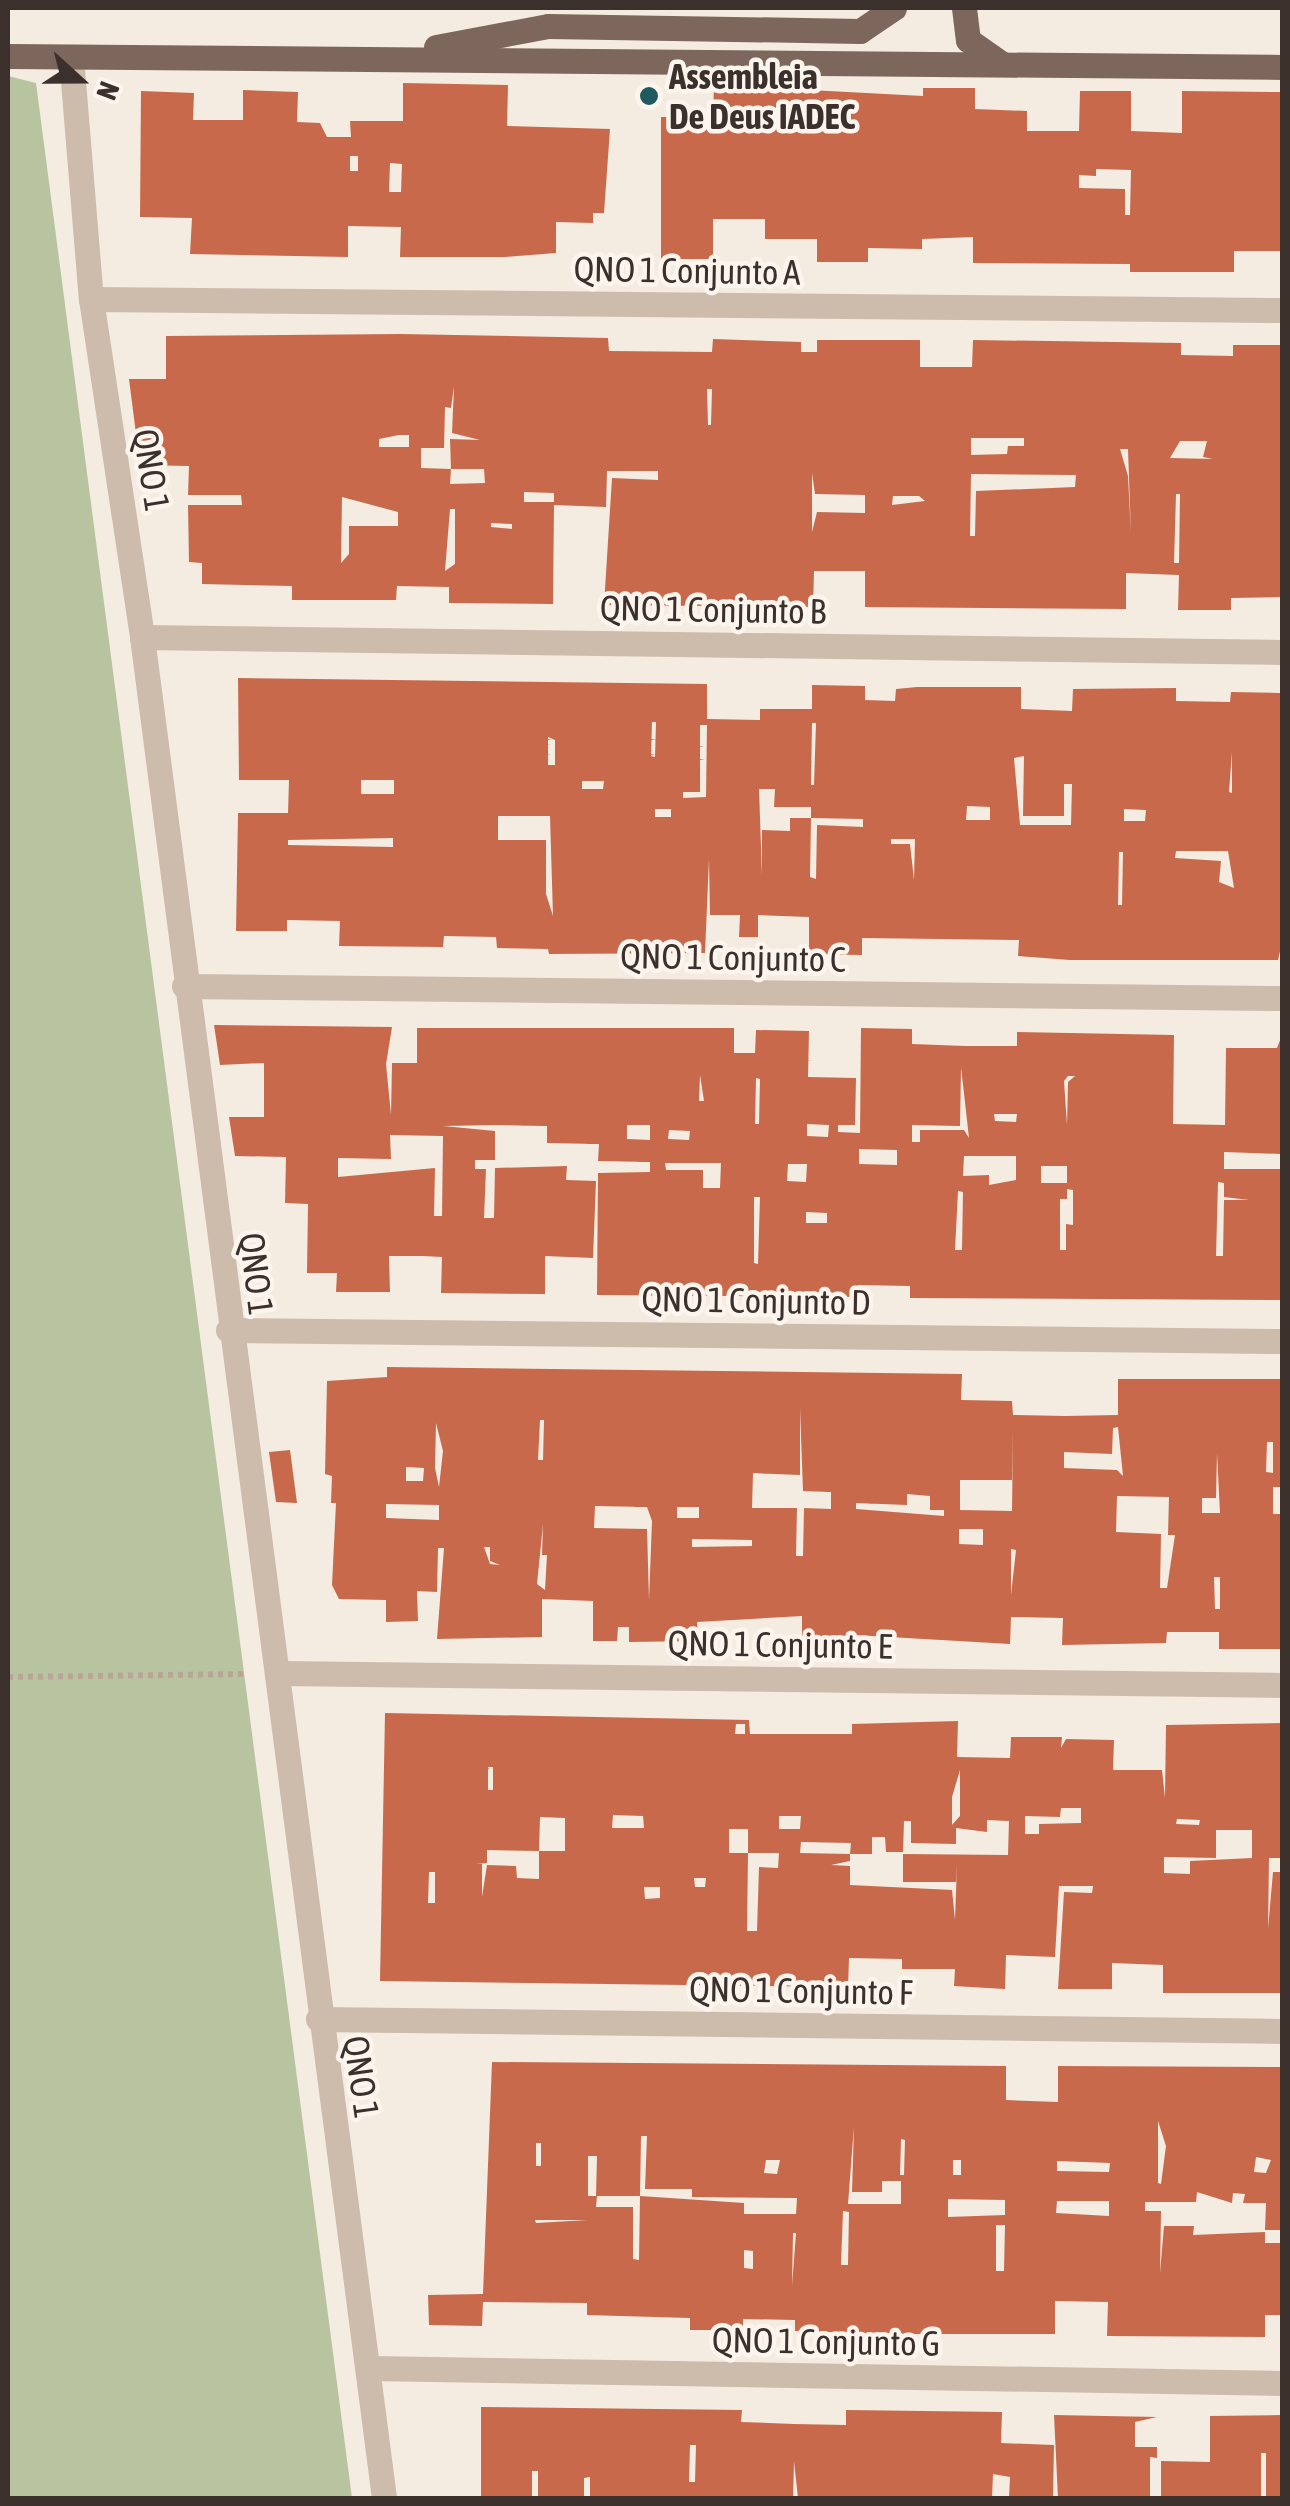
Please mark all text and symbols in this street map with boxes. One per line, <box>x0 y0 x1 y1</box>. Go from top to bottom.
north arrow <box>30 30 130 130</box>
place label: Assembleia De Deus IADEC <box>669 55 855 137</box>
text: N <box>90 77 126 104</box>
marker: Assembleia De Deus IADEC <box>638 85 660 107</box>
street label: QNO 1 Conjunto A <box>573 247 801 293</box>
street label: QNO 1 <box>125 426 179 514</box>
street label: QNO 1 Conjunto B <box>600 586 826 632</box>
street label: QNO 1 Conjunto C <box>620 934 846 980</box>
street label: QNO 1 <box>231 1230 283 1318</box>
street label: QNO 1 Conjunto D <box>641 1277 871 1323</box>
street label: QNO 1 Conjunto E <box>667 1621 893 1667</box>
street label: QNO 1 Conjunto F <box>689 1967 913 2013</box>
street label: QNO 1 <box>335 2033 389 2121</box>
street label: QNO 1 Conjunto G <box>712 2318 940 2364</box>

